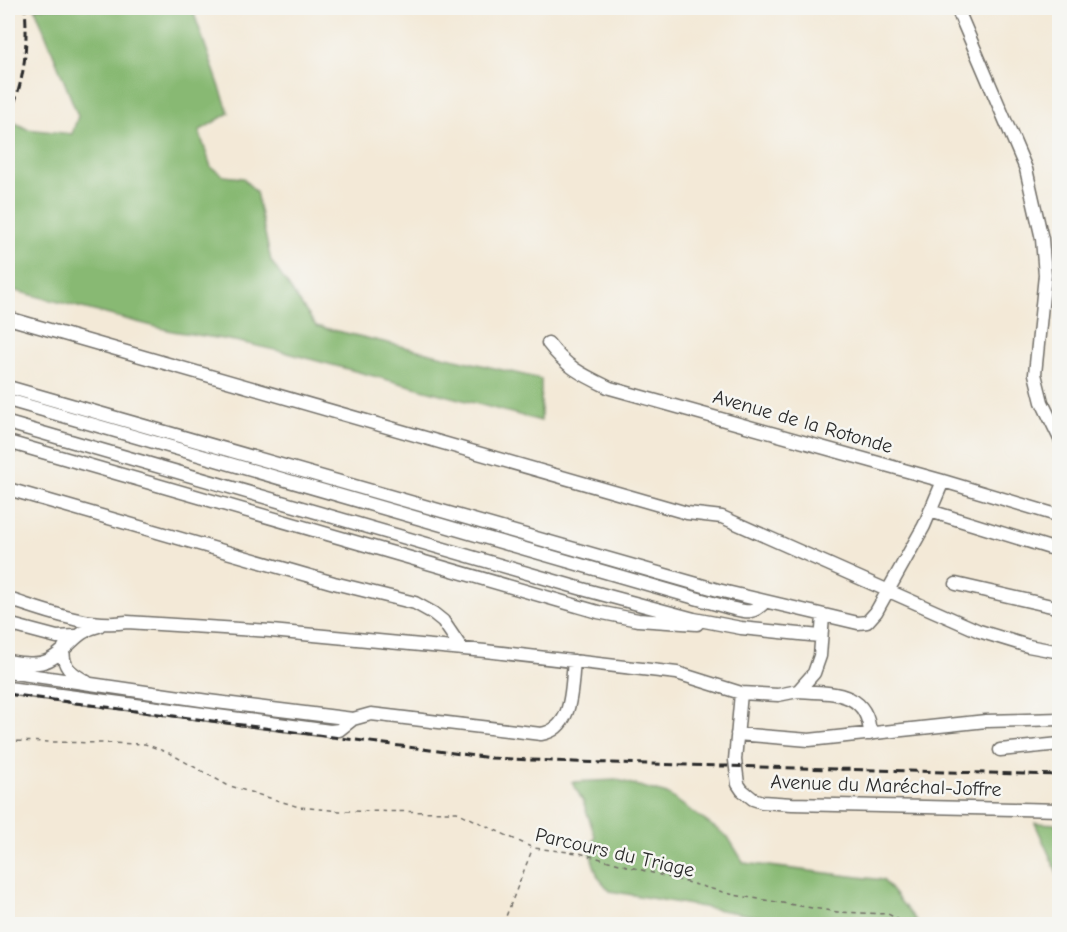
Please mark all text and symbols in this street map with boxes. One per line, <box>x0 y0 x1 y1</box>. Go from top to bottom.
street label: Avenue de la Rotonde <box>710 385 895 458</box>
street label: Avenue du Maréchal-Joffre <box>770 770 1002 801</box>
street label: Parcours du Triage <box>533 823 697 882</box>

